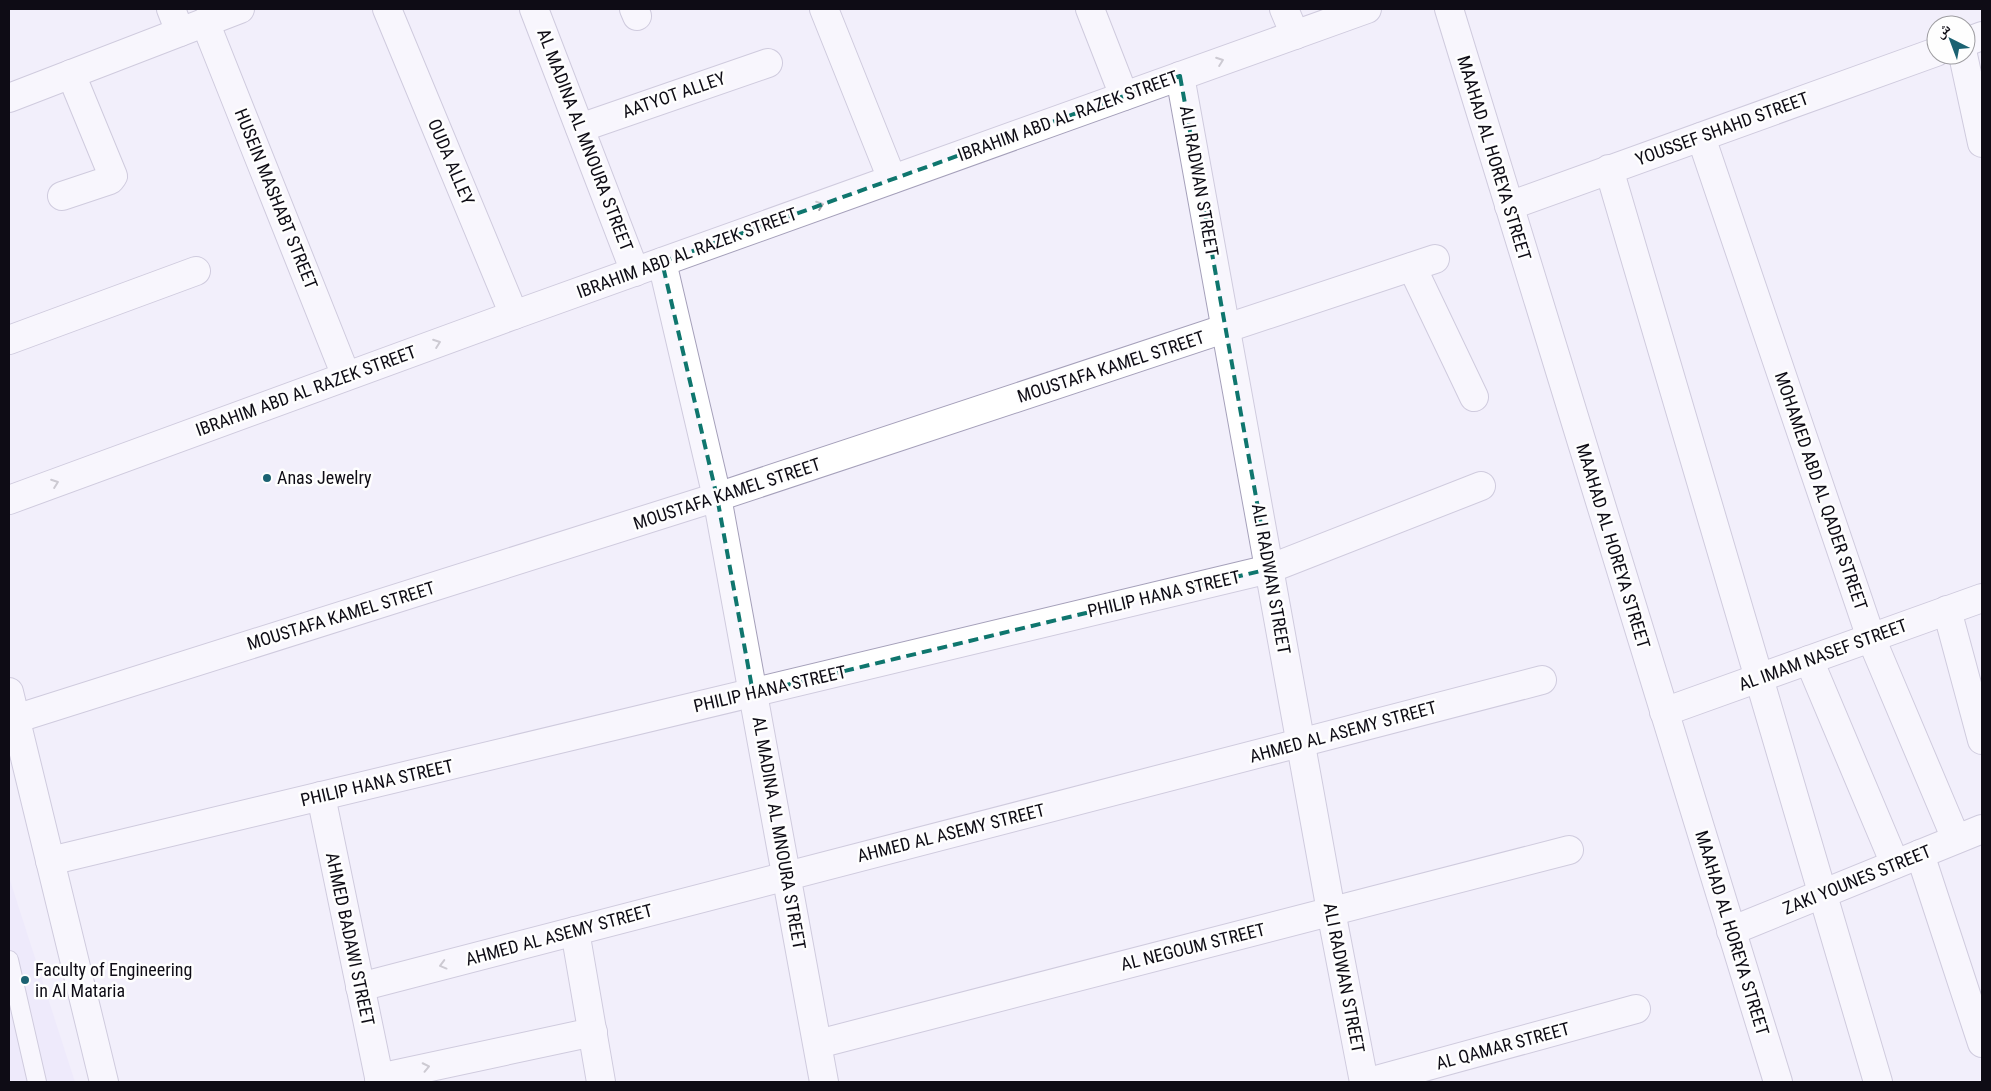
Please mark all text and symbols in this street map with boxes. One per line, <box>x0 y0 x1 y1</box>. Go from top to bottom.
north arrow <box>1926 15 1976 65</box>
text: ش <box>1931 19 1954 42</box>
street label: AL MADINA AL MNOURA STREET <box>533 26 638 254</box>
street label: MAAHAD AL HOREYA STREET <box>1453 53 1536 263</box>
one-way arrow <box>1216 57 1224 67</box>
street label: IBRAHIM ABD AL RAZEK STREET <box>955 66 1181 165</box>
street label: AATYOT ALLEY <box>619 67 729 122</box>
street label: YOUSSEF SHAHD STREET <box>1632 87 1811 170</box>
street label: ALI RADWAN STREET <box>1176 104 1223 258</box>
street label: HUSEIN MASHABT STREET <box>231 105 322 292</box>
street label: OUDA ALLEY <box>424 116 479 208</box>
one-way arrow <box>816 201 824 211</box>
street label: IBRAHIM ABD AL RAZEK STREET <box>574 203 800 302</box>
street label: MOUSTAFA KAMEL STREET <box>1015 326 1207 407</box>
one-way arrow <box>432 339 441 349</box>
street label: IBRAHIM ABD AL RAZEK STREET <box>193 341 419 440</box>
street label: MOHAMED ABD AL QADER STREET <box>1771 369 1872 613</box>
street label: MAAHAD AL HOREYA STREET <box>1572 441 1655 651</box>
street label: MOUSTAFA KAMEL STREET <box>631 453 823 534</box>
place label: Anas Jewelry <box>277 467 372 488</box>
marker: Anas Jewelry <box>261 472 273 484</box>
one-way arrow <box>50 479 58 489</box>
street label: ALI RADWAN STREET <box>1248 502 1295 656</box>
street label: PHILIP HANA STREET <box>1086 566 1242 621</box>
street label: MOUSTAFA KAMEL STREET <box>244 577 438 654</box>
street label: AL IMAM NASEF STREET <box>1736 614 1910 695</box>
street label: PHILIP HANA STREET <box>692 661 848 716</box>
street label: AHMED AL ASEMY STREET <box>1247 696 1439 767</box>
street label: AL MADINA AL MNOURA STREET <box>749 715 810 951</box>
street label: PHILIP HANA STREET <box>299 755 455 810</box>
street label: AHMED AL ASEMY STREET <box>855 799 1047 866</box>
street label: MAAHAD AL HOREYA STREET <box>1691 828 1774 1038</box>
street label: ZAKI YOUNES STREET <box>1780 840 1934 919</box>
street label: AHMED BADAWI STREET <box>322 850 379 1027</box>
street label: AHMED AL ASEMY STREET <box>463 899 655 970</box>
street label: ALI RADWAN STREET <box>1320 901 1369 1055</box>
street label: AL NEGOUM STREET <box>1118 918 1267 975</box>
place label: Faculty of Engineering in Al Mataria <box>35 959 192 1001</box>
one-way arrow <box>439 959 448 970</box>
marker: Faculty of Engineering in Al Mataria <box>19 974 31 986</box>
street label: AL QAMAR STREET <box>1434 1018 1572 1073</box>
one-way arrow <box>422 1063 431 1073</box>

